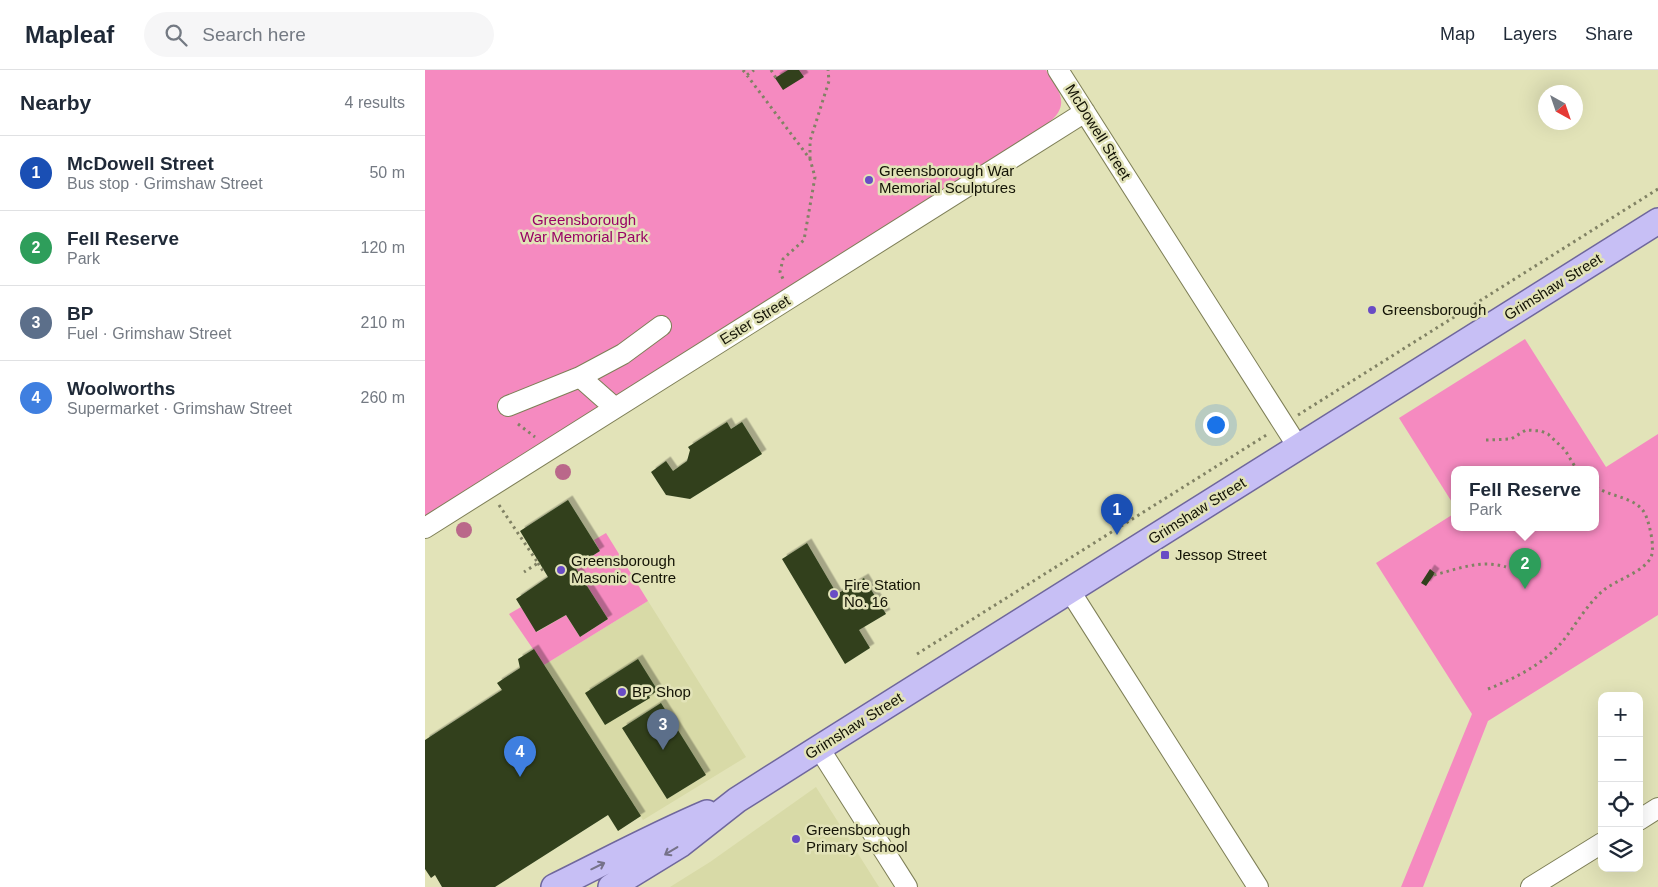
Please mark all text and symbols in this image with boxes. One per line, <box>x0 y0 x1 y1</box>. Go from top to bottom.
search box <box>144 12 494 57</box>
text: Mapleaf <box>25 21 114 48</box>
icon: search <box>162 21 190 49</box>
text: Search here <box>202 24 306 45</box>
text: Map <box>1440 24 1475 44</box>
text: Layers <box>1503 24 1557 44</box>
text: Share <box>1585 24 1633 44</box>
street label: McDowell Street <box>1062 81 1135 183</box>
north arrow <box>1538 85 1583 130</box>
text: Nearby <box>20 91 91 114</box>
text: 4 results <box>345 94 405 111</box>
text: McDowell Street <box>67 153 214 174</box>
place label: Greensborough War Memorial Sculptures <box>879 162 1016 196</box>
text: 1 <box>32 164 40 181</box>
text: 50 m <box>369 164 405 181</box>
marker: Greensborough War Memorial Sculptures <box>863 174 875 186</box>
text: Bus stop · Grimshaw Street <box>67 175 263 192</box>
park label: Greensborough War Memorial Park <box>520 211 648 245</box>
text: Fell Reserve <box>67 228 179 249</box>
text: 2 <box>32 239 40 256</box>
text: 120 m <box>361 239 405 256</box>
street label: Grimshaw Street <box>1501 249 1605 323</box>
text: Park <box>67 250 100 267</box>
street label: Ester Street <box>717 291 794 348</box>
place label: Greensborough <box>1382 301 1486 318</box>
text: BP <box>67 303 93 324</box>
marker: Greensborough <box>1366 304 1378 316</box>
text: 3 <box>32 314 40 331</box>
text: 210 m <box>361 314 405 331</box>
text: Fuel · Grimshaw Street <box>67 325 231 342</box>
text: Woolworths <box>67 378 175 399</box>
text: 4 <box>32 389 40 406</box>
text: 260 m <box>361 389 405 406</box>
text: Supermarket · Grimshaw Street <box>67 400 292 417</box>
your location <box>1203 412 1229 438</box>
popup <box>1451 466 1599 531</box>
street label: Grimshaw Street <box>1145 473 1249 547</box>
text: Fell Reserve <box>1469 479 1581 500</box>
pin: 1 <box>1101 494 1133 535</box>
text: Park <box>1469 501 1502 518</box>
place label: Jessop Street <box>1175 546 1268 563</box>
pin: 2 <box>1509 548 1541 589</box>
marker: Jessop Street <box>1159 549 1171 561</box>
place label: Greensborough Masonic Centre <box>571 552 676 586</box>
marker: Greensborough Masonic Centre <box>555 564 567 576</box>
place label: Fire Station No. 16 <box>844 576 921 610</box>
marker: Fire Station No. 16 <box>828 588 840 600</box>
place label: BP Shop <box>632 683 691 700</box>
marker: BP Shop <box>616 686 628 698</box>
street label: Grimshaw Street <box>802 688 906 762</box>
map controls <box>1598 692 1643 872</box>
button: + <box>1598 692 1643 737</box>
pin: 3 <box>647 709 679 750</box>
pin: 4 <box>504 736 536 777</box>
button: − <box>1598 737 1643 782</box>
button: locate <box>1598 782 1643 827</box>
place label: Greensborough Primary School <box>806 821 910 855</box>
button: layers <box>1598 827 1643 872</box>
marker: Greensborough Primary School <box>790 833 802 845</box>
one-way arrow <box>664 846 678 856</box>
one-way arrow <box>590 861 605 870</box>

